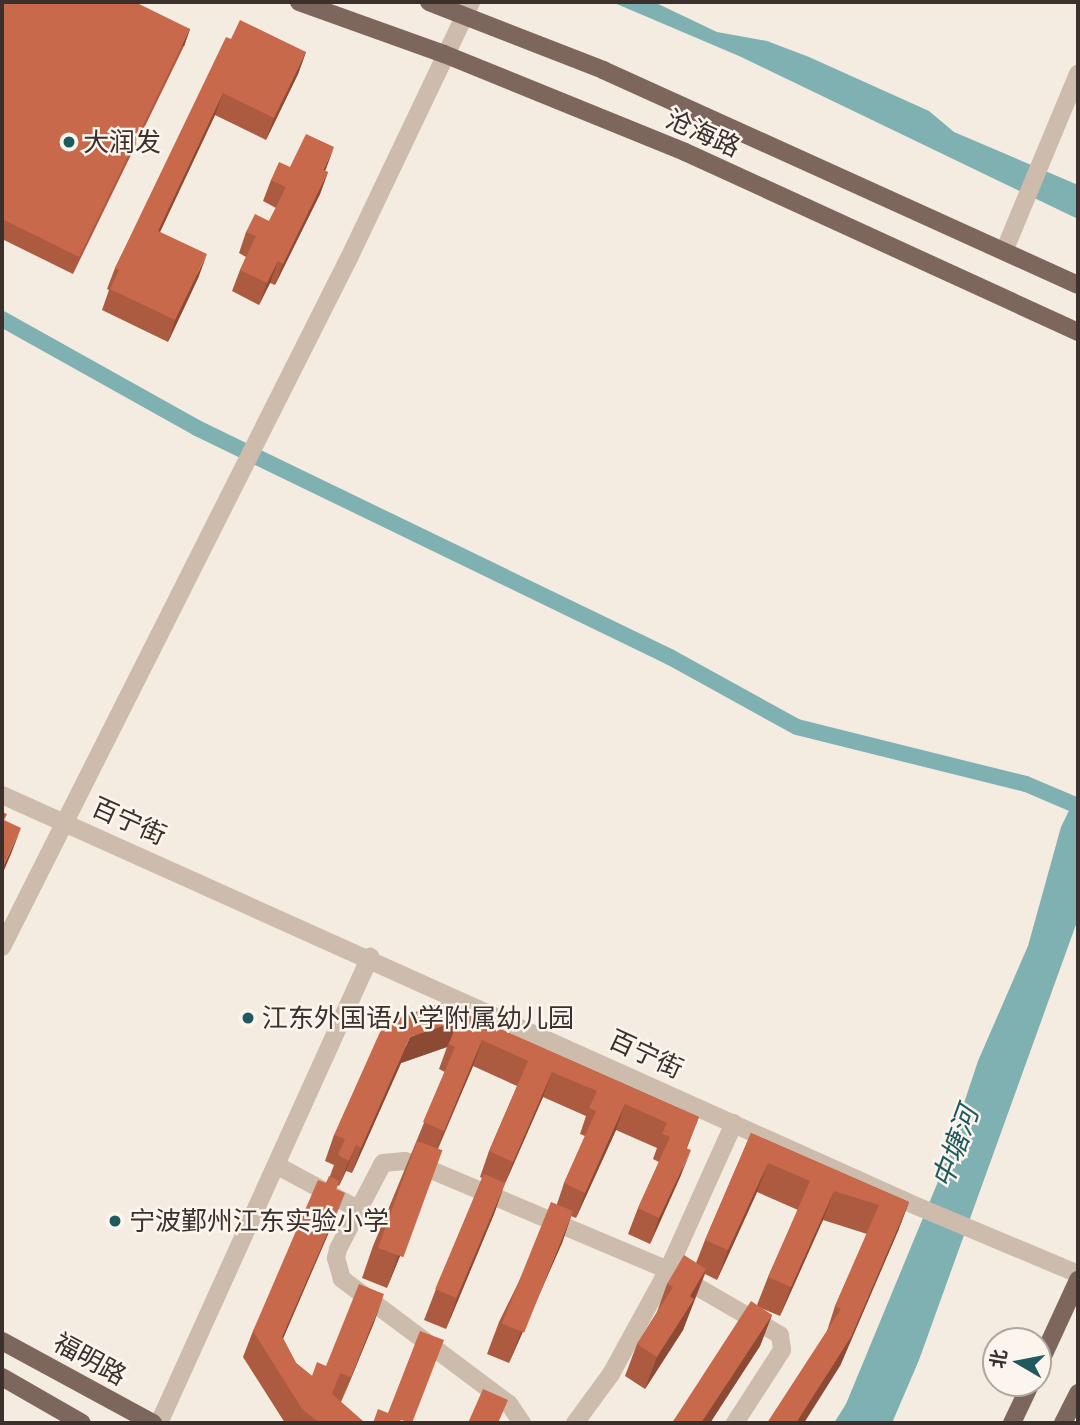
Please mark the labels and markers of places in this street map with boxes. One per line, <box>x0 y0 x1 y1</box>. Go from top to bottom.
place label: 大润发 <box>83 126 161 158</box>
marker: 大润发 <box>61 134 77 150</box>
place label: 江东外国语小学附属幼儿园 <box>262 1002 574 1034</box>
marker: 江东外国语小学附属幼儿园 <box>240 1010 256 1026</box>
place label: 宁波鄞州江东实验小学 <box>129 1205 389 1237</box>
marker: 宁波鄞州江东实验小学 <box>107 1213 123 1229</box>

